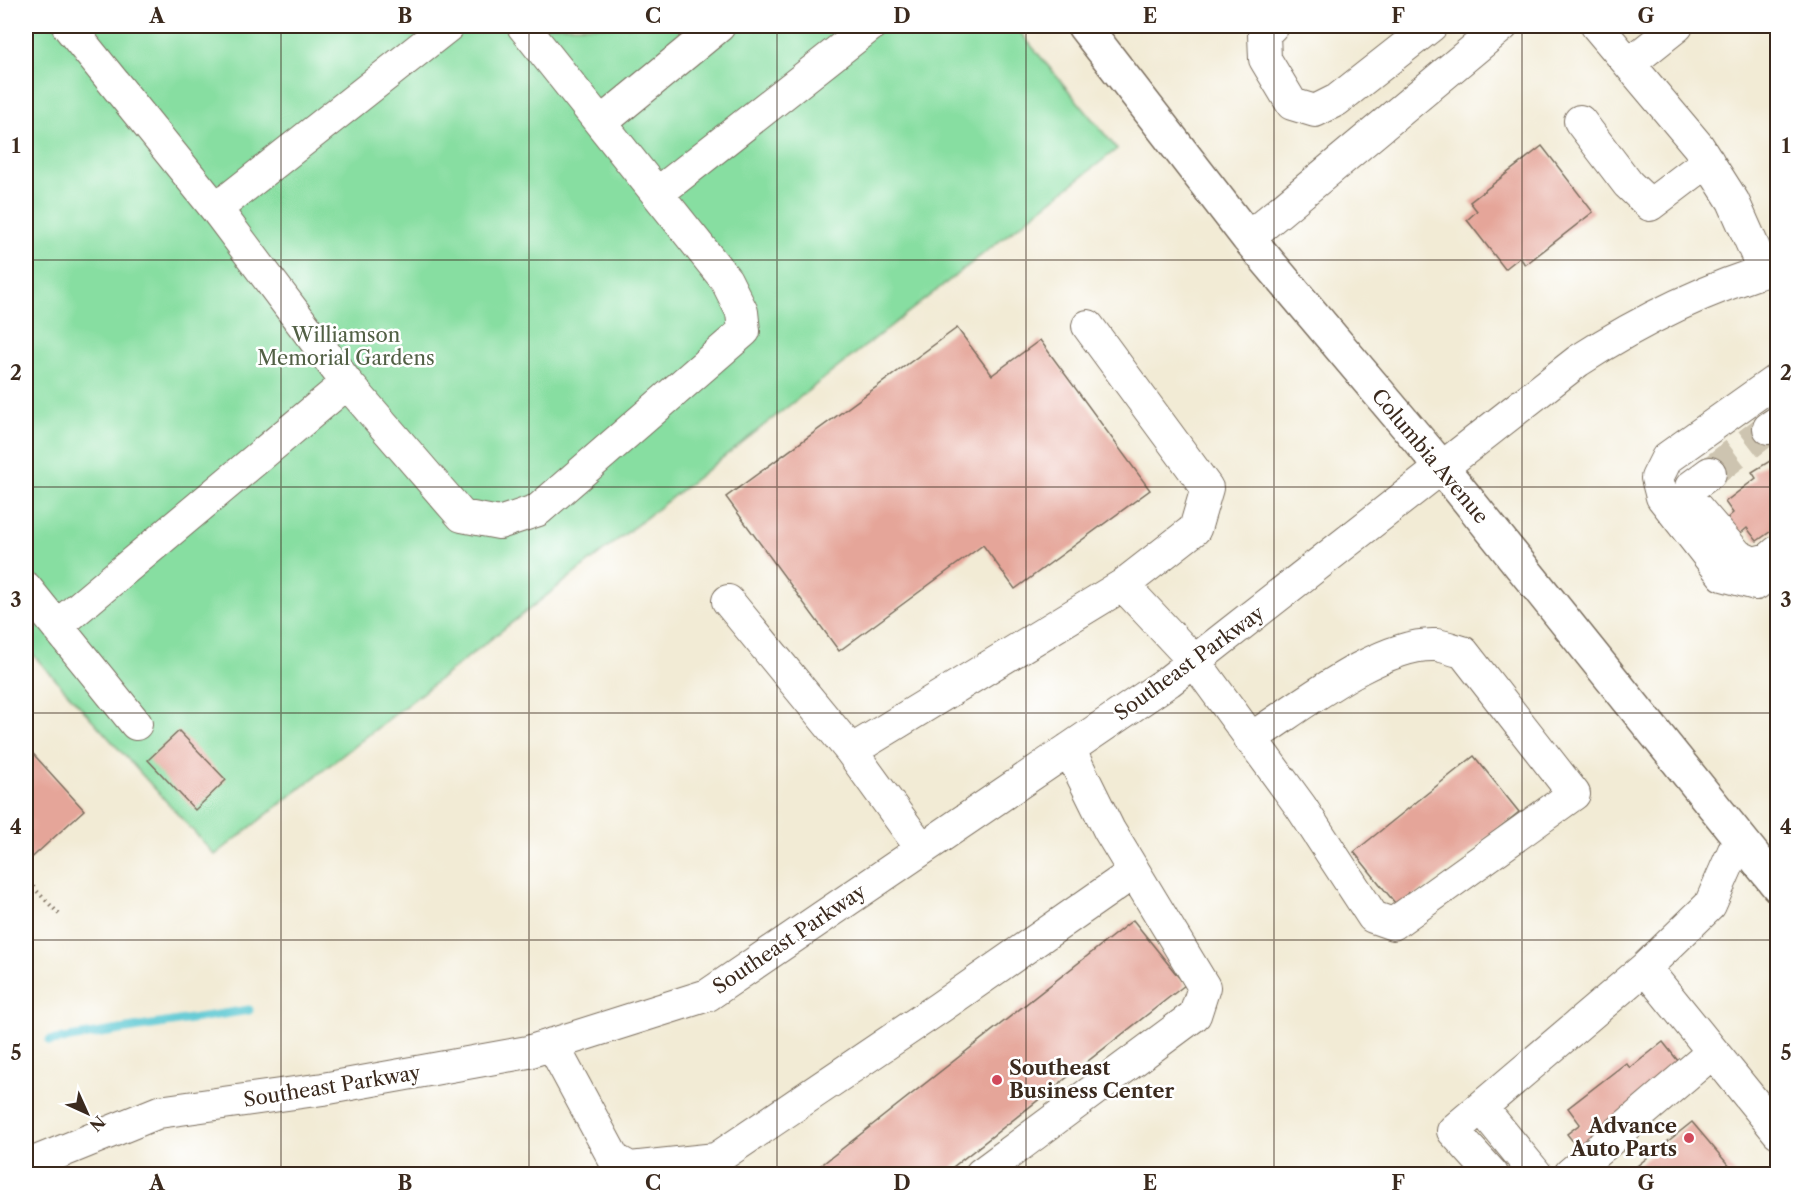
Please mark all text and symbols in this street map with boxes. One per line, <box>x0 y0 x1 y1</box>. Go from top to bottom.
text: A <box>148 4 165 28</box>
text: B <box>398 4 413 28</box>
text: C <box>645 4 661 28</box>
text: D <box>893 4 911 28</box>
text: E <box>1143 4 1157 28</box>
text: F <box>1391 4 1405 28</box>
text: G <box>1638 4 1655 28</box>
text: 1 <box>12 134 21 158</box>
text: 1 <box>1782 134 1791 158</box>
park label: Williamson Memorial Gardens <box>257 323 435 370</box>
text: 2 <box>10 361 22 385</box>
text: 2 <box>1780 361 1792 385</box>
street label: Columbia Avenue <box>1367 384 1493 528</box>
text: 3 <box>10 588 22 612</box>
text: 3 <box>1780 588 1792 612</box>
street label: Southeast Parkway <box>1110 600 1269 725</box>
text: 4 <box>10 815 22 839</box>
text: 4 <box>1780 815 1792 839</box>
street label: Southeast Parkway <box>708 879 871 999</box>
text: 5 <box>10 1041 22 1065</box>
text: 5 <box>1780 1041 1792 1065</box>
place label: Southeast Business Center <box>1009 1056 1174 1103</box>
street label: Southeast Parkway <box>242 1060 423 1112</box>
marker: Southeast Business Center <box>990 1073 1004 1087</box>
north arrow <box>57 1083 117 1143</box>
text: N <box>86 1112 110 1136</box>
place label: Advance Auto Parts <box>1570 1114 1677 1161</box>
marker: Advance Auto Parts <box>1682 1131 1696 1145</box>
text: A <box>148 1171 165 1195</box>
text: B <box>398 1171 413 1195</box>
text: C <box>645 1171 661 1195</box>
text: D <box>893 1171 911 1195</box>
text: E <box>1143 1171 1157 1195</box>
text: F <box>1391 1171 1405 1195</box>
text: G <box>1638 1171 1655 1195</box>

